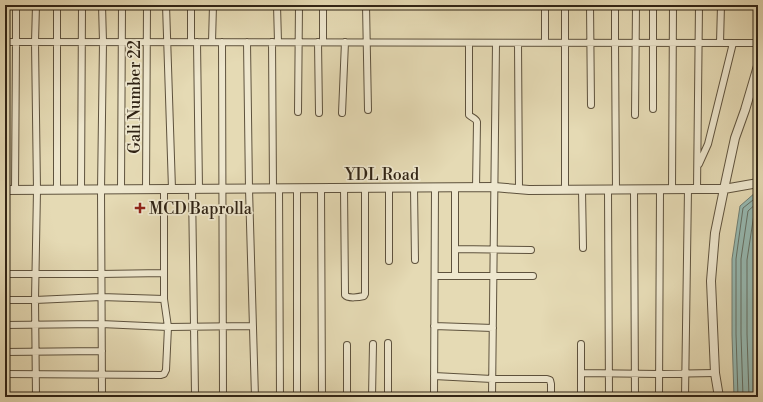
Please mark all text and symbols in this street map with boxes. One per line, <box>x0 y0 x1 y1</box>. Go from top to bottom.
street label: Gali Number 22 <box>125 40 145 154</box>
street label: YDL Road <box>344 165 419 185</box>
place label: MCD Baprolla <box>149 199 253 219</box>
marker: MCD Baprolla <box>134 202 146 214</box>

